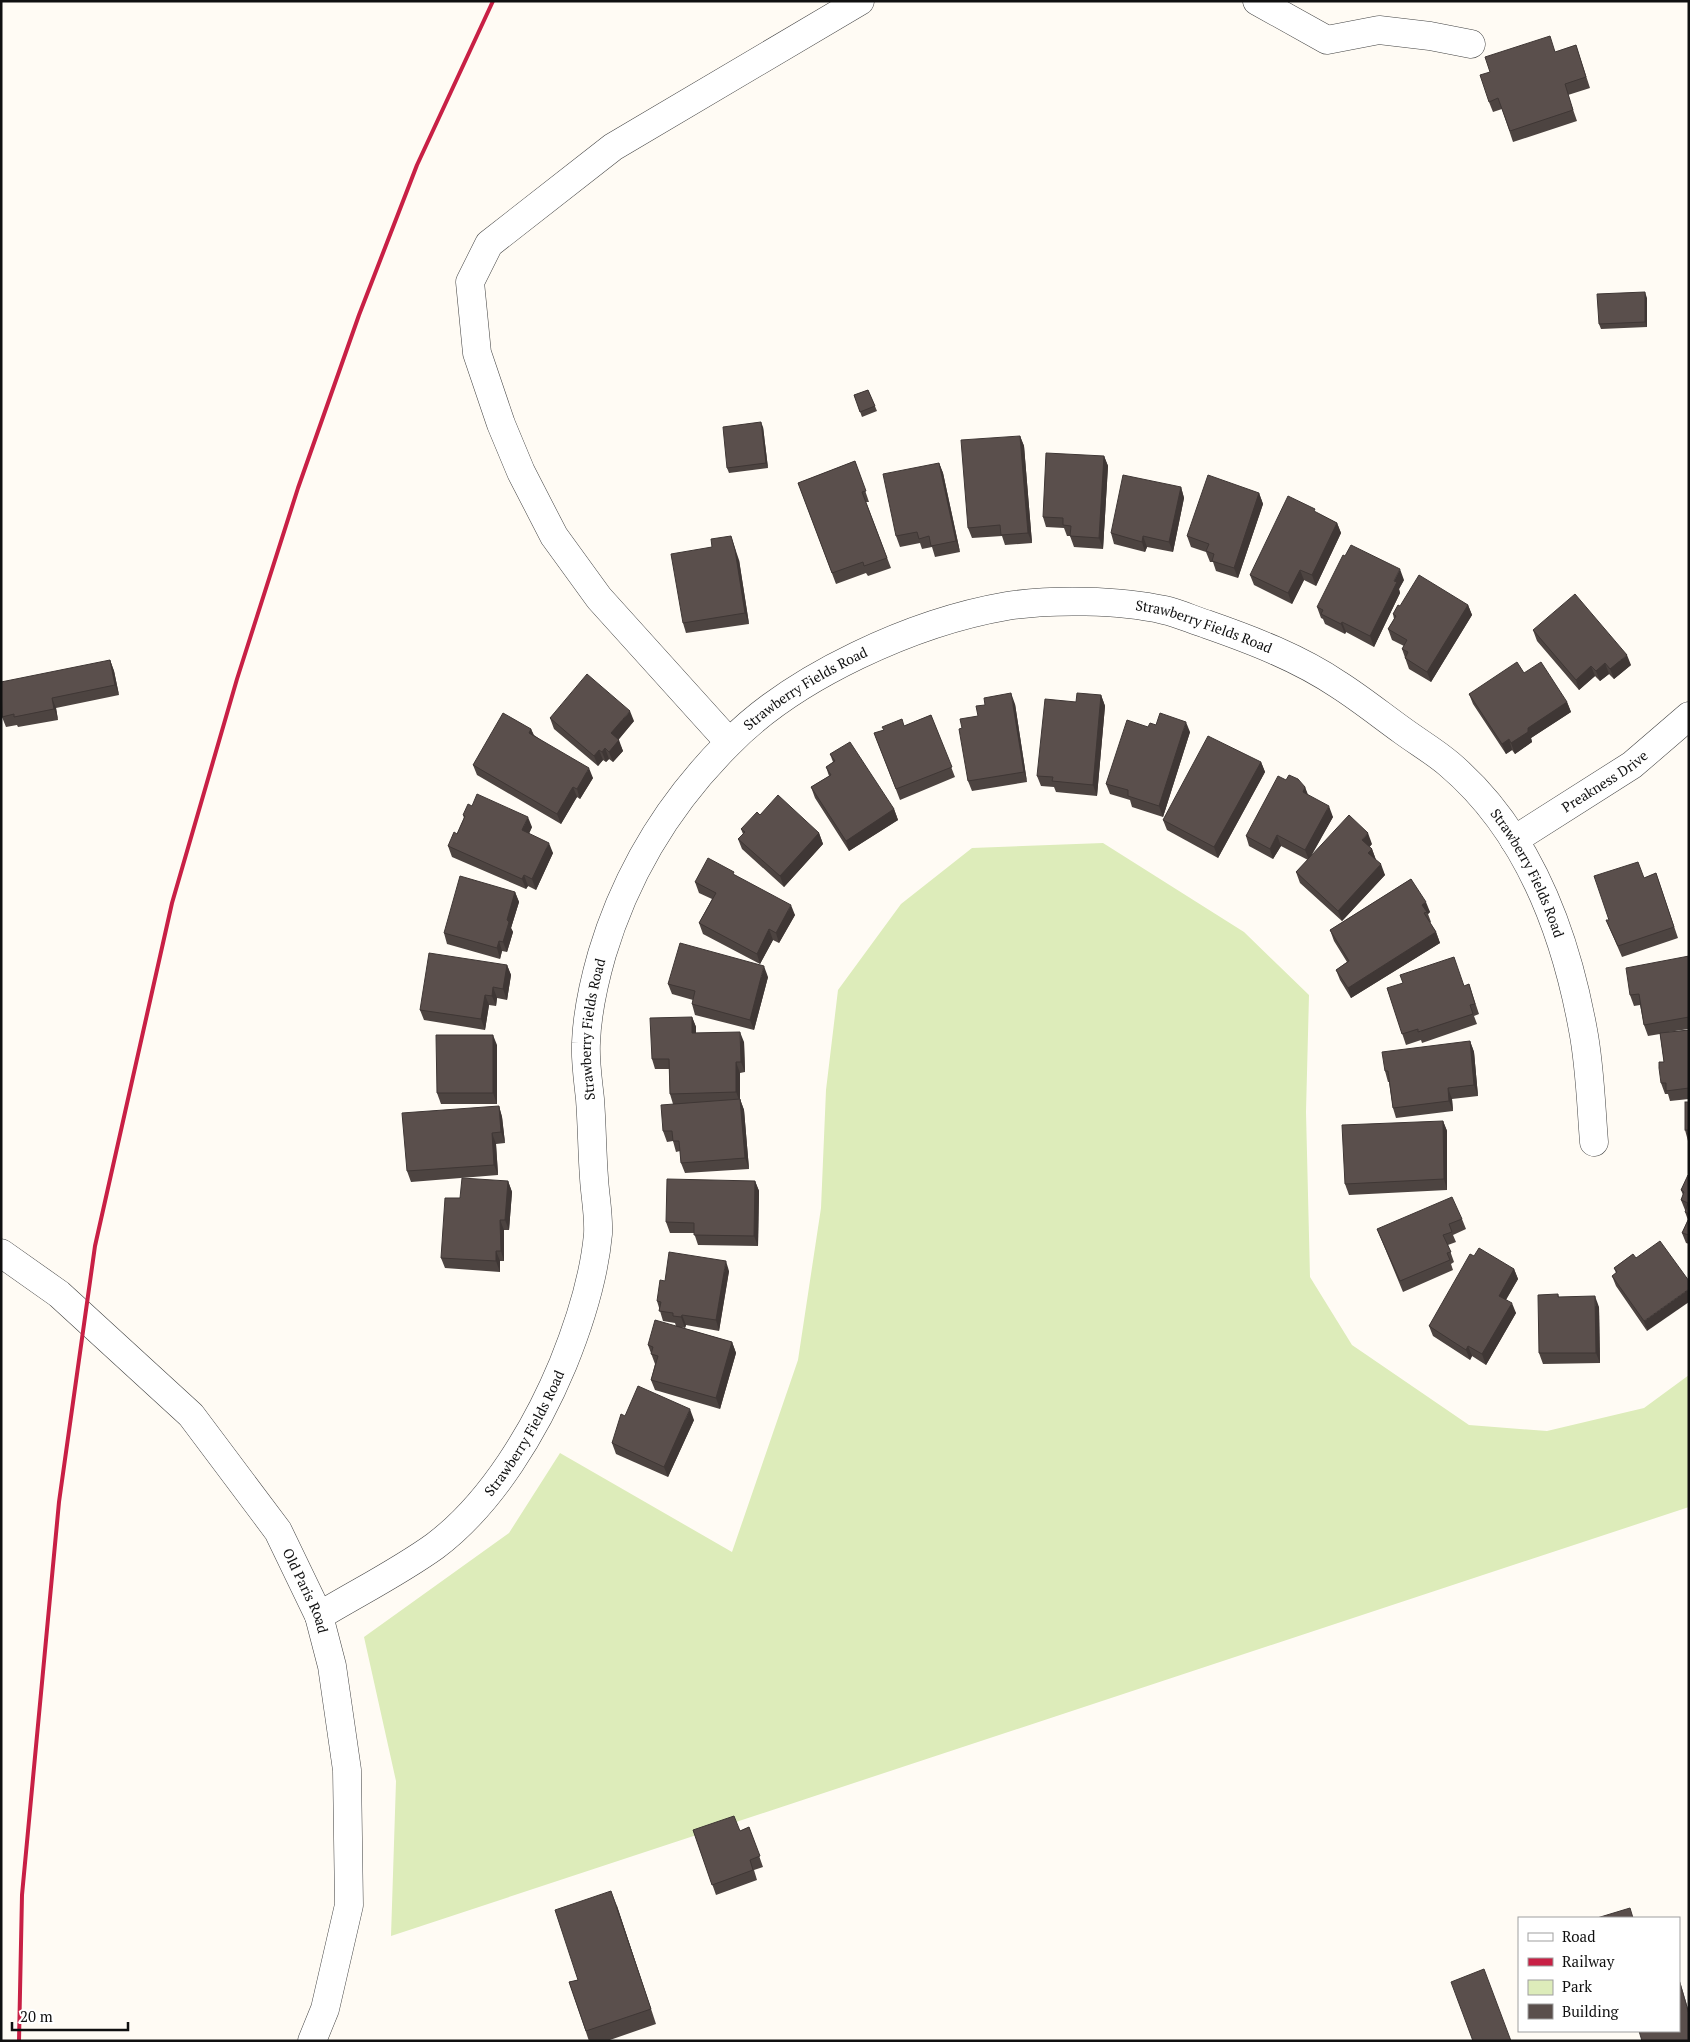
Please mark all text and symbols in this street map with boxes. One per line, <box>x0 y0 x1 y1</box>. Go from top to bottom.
street label: Strawberry Fields Road <box>1134 595 1275 657</box>
street label: Strawberry Fields Road <box>739 642 871 734</box>
street label: Preakness Drive <box>1558 746 1651 816</box>
street label: Strawberry Fields Road <box>1486 804 1569 940</box>
street label: Strawberry Fields Road <box>576 956 609 1101</box>
street label: Strawberry Fields Road <box>480 1367 568 1500</box>
street label: Old Paris Road <box>279 1545 333 1635</box>
legend <box>1518 1917 1680 2032</box>
text: Road <box>1562 1926 1595 1946</box>
text: Railway <box>1562 1951 1615 1971</box>
text: Park <box>1562 1976 1592 1996</box>
scale bar <box>12 2000 129 2032</box>
text: Building <box>1562 2001 1620 2021</box>
text: 20 m <box>20 2006 53 2026</box>

